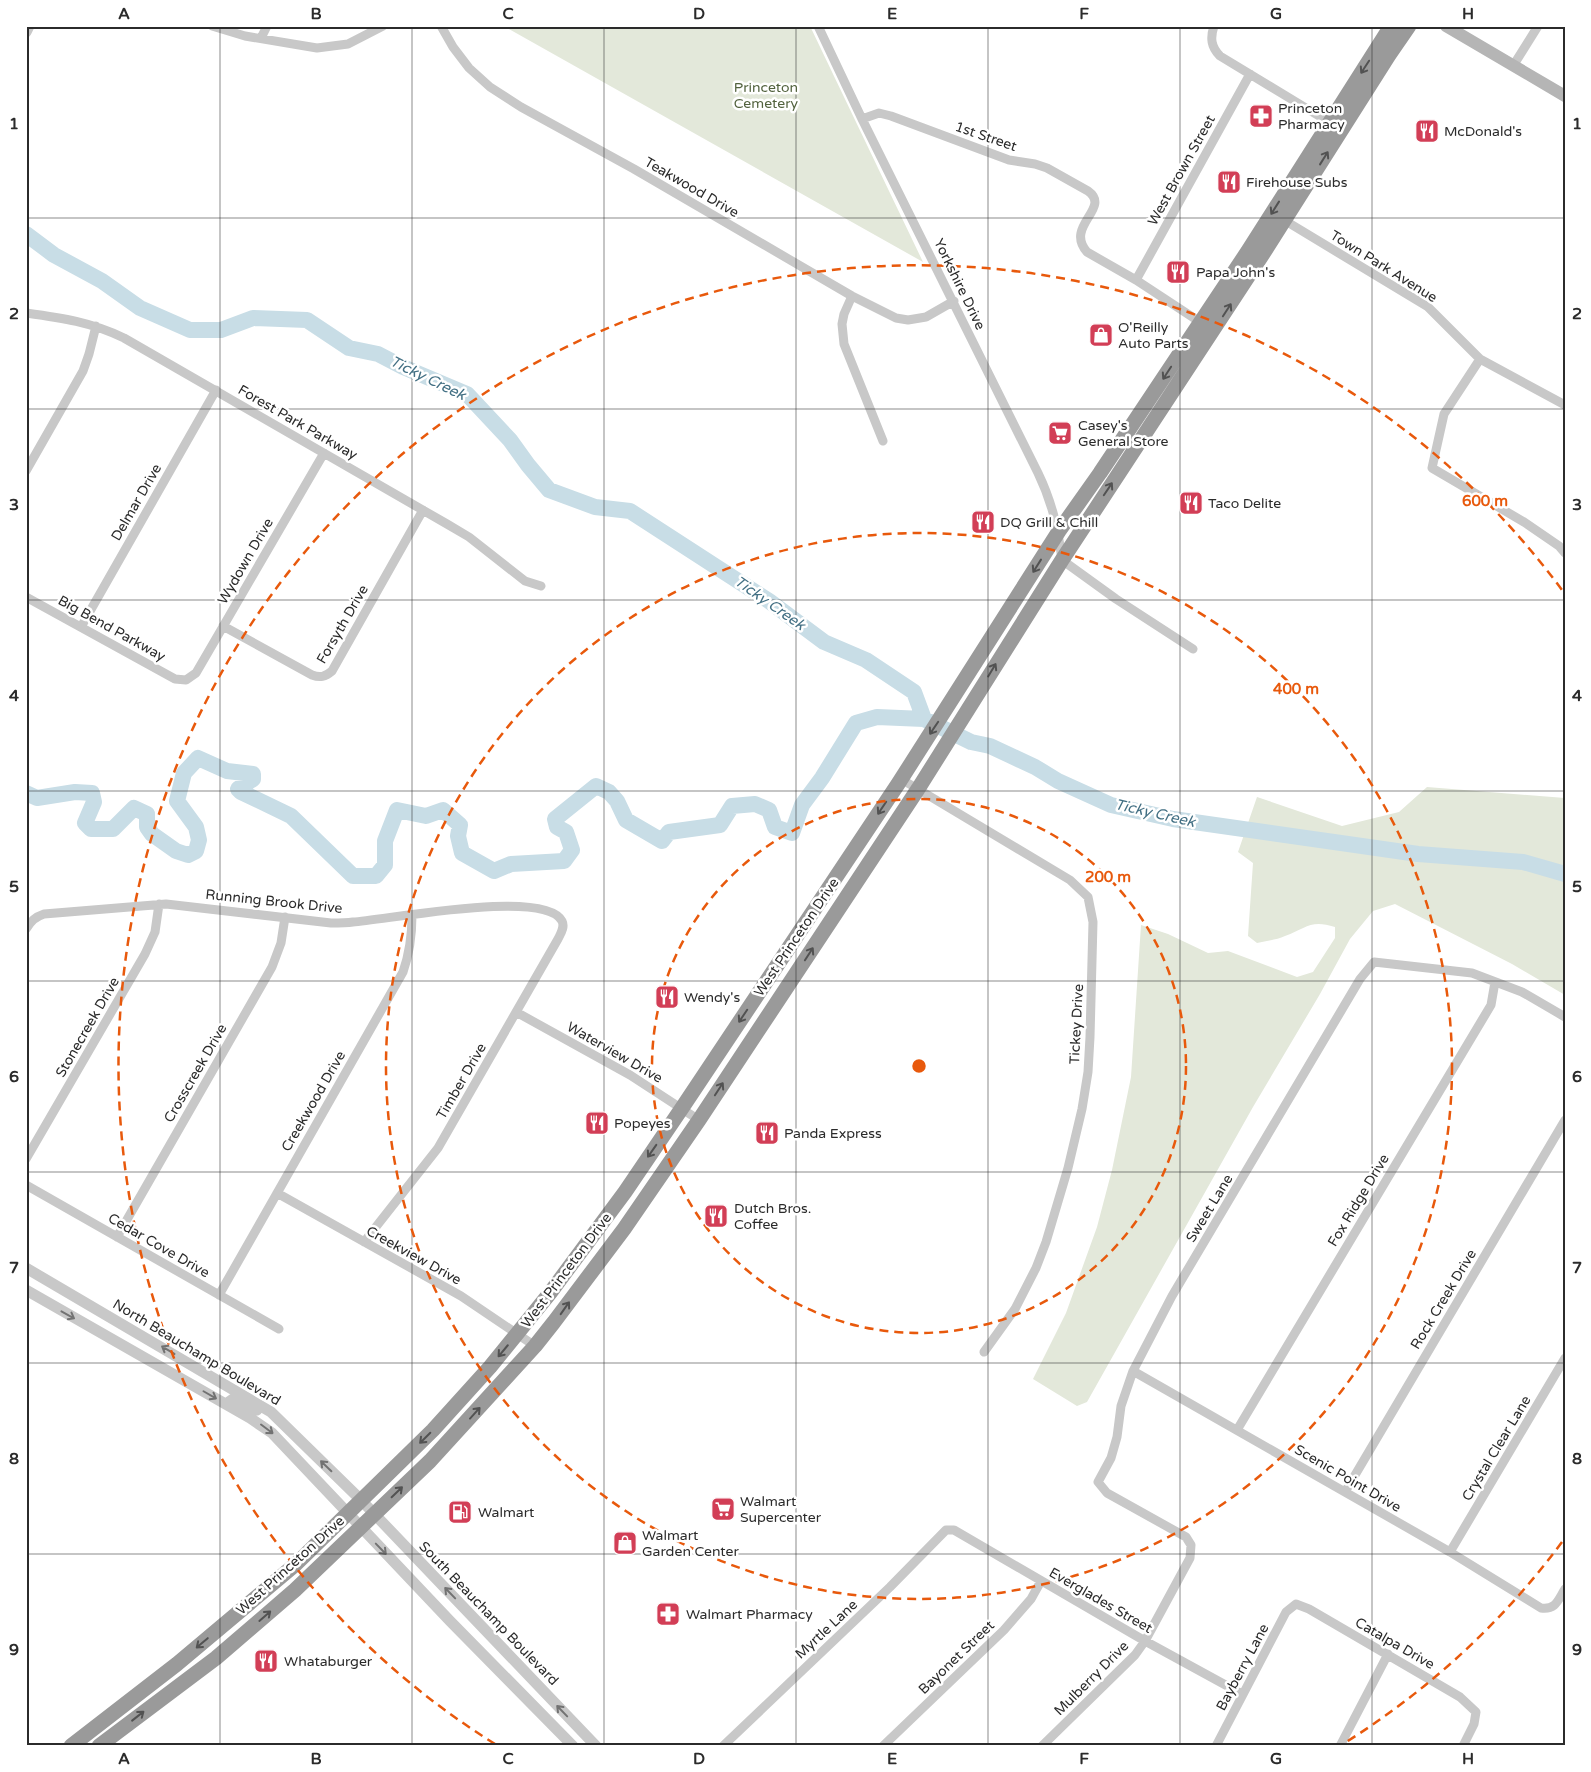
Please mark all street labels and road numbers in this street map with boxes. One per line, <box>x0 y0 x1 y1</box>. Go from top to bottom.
street label: West Brown Street <box>1144 112 1219 228</box>
street label: 1st Street <box>953 118 1020 155</box>
street label: Teakwood Drive <box>642 154 742 221</box>
street label: Town Park Avenue <box>1327 227 1440 306</box>
street label: Yorkshire Drive <box>930 236 989 333</box>
street label: Forest Park Parkway <box>235 381 361 464</box>
street label: Delmar Drive <box>108 461 165 544</box>
street label: Wydown Drive <box>214 515 277 607</box>
street label: Forsyth Drive <box>313 582 372 667</box>
street label: Big Bend Parkway <box>55 592 169 665</box>
street label: West Princeton Drive <box>750 875 843 1000</box>
street label: Running Brook Drive <box>205 886 343 917</box>
street label: Stonecreek Drive <box>52 974 123 1080</box>
street label: Tickey Drive <box>1066 983 1087 1065</box>
street label: Waterview Drive <box>564 1018 666 1087</box>
street label: Crosscreek Drive <box>160 1021 231 1126</box>
street label: Timber Drive <box>433 1040 490 1122</box>
street label: Creekwood Drive <box>278 1048 349 1155</box>
street label: Fox Ridge Drive <box>1324 1151 1393 1249</box>
street label: Sweet Lane <box>1182 1171 1236 1245</box>
street label: Cedar Cove Drive <box>105 1209 213 1281</box>
street label: West Princeton Drive <box>518 1209 615 1331</box>
street label: Creekview Drive <box>363 1222 464 1289</box>
street label: Rock Creek Drive <box>1407 1246 1480 1352</box>
street label: North Beauchamp Boulevard <box>110 1296 284 1409</box>
street label: Crystal Clear Lane <box>1458 1392 1535 1504</box>
street label: Scenic Point Drive <box>1291 1441 1404 1516</box>
street label: West Princeton Drive <box>233 1512 348 1618</box>
street label: South Beauchamp Boulevard <box>415 1538 562 1689</box>
street label: Everglades Street <box>1046 1564 1156 1637</box>
street label: Myrtle Lane <box>792 1596 861 1663</box>
street label: Catalpa Drive <box>1352 1614 1438 1673</box>
street label: Bayonet Street <box>915 1616 998 1698</box>
street label: Bayberry Lane <box>1212 1621 1273 1714</box>
street label: Mulberry Drive <box>1051 1637 1132 1719</box>

